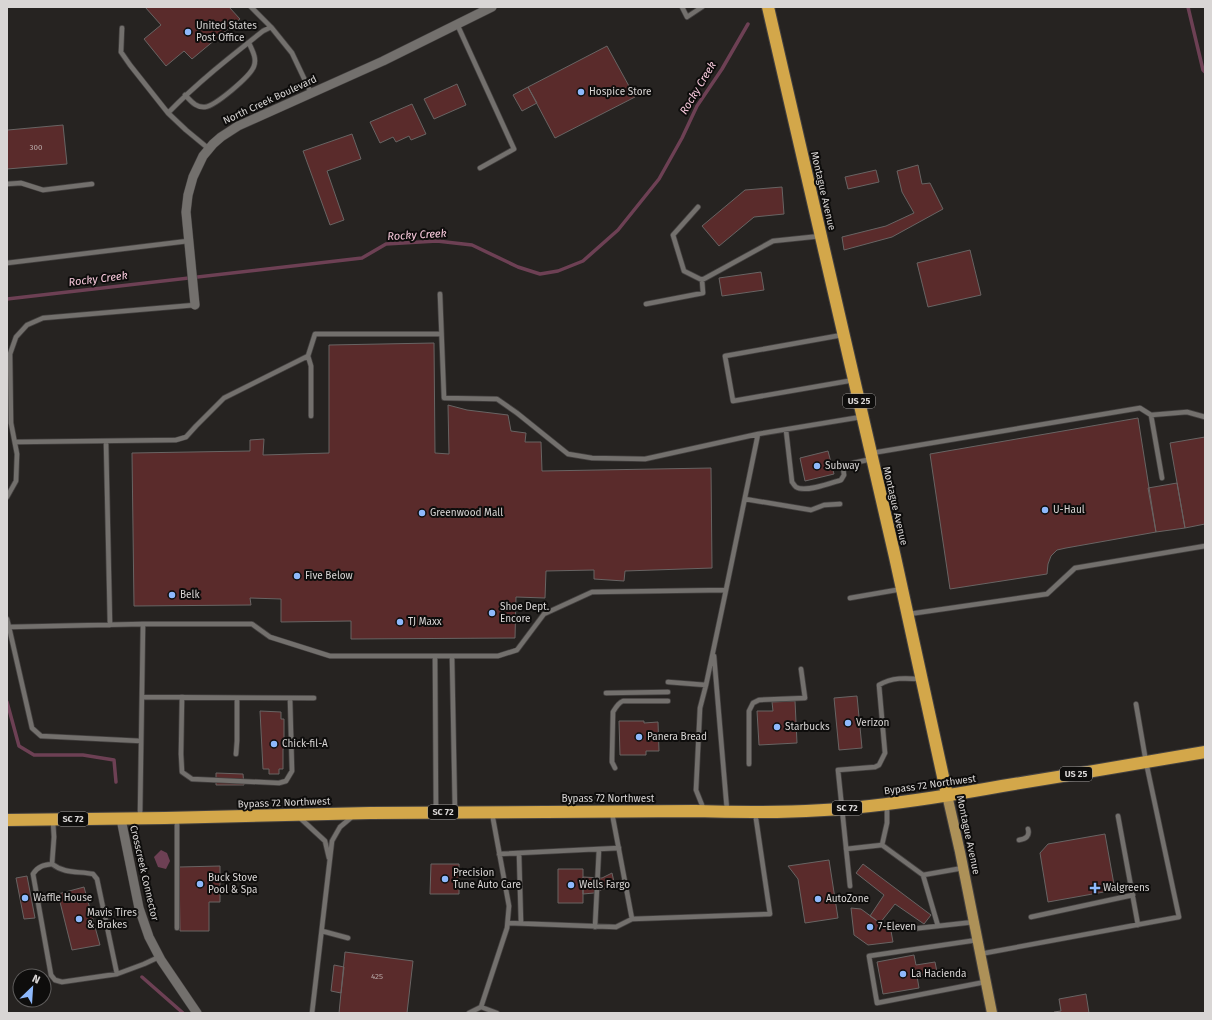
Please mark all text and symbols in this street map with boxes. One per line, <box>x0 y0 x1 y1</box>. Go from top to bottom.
place label: United States Post Office <box>196 20 257 44</box>
marker: United States Post Office <box>183 27 193 37</box>
water label: Rocky Creek <box>677 59 719 117</box>
street label: North Creek Boulevard <box>221 73 319 127</box>
place label: Hospice Store <box>589 86 652 98</box>
marker: Hospice Store <box>576 87 586 97</box>
house number: 300 <box>30 143 43 152</box>
street label: Montague Avenue <box>808 150 838 232</box>
water label: Rocky Creek <box>387 227 447 243</box>
water label: Rocky Creek <box>68 269 128 289</box>
road number: US 25 <box>843 394 875 408</box>
place label: Subway <box>825 460 860 472</box>
marker: Subway <box>812 461 822 471</box>
street label: Montague Avenue <box>880 465 910 547</box>
place label: U-Haul <box>1053 504 1085 516</box>
marker: U-Haul <box>1040 505 1050 515</box>
place label: Greenwood Mall <box>430 507 503 519</box>
marker: Greenwood Mall <box>417 508 427 518</box>
place label: Five Below <box>305 570 353 582</box>
marker: Five Below <box>292 571 302 581</box>
place label: Belk <box>180 589 200 601</box>
marker: Belk <box>167 590 177 600</box>
place label: Shoe Dept. Encore <box>500 601 549 625</box>
marker: Shoe Dept. Encore <box>487 608 497 618</box>
place label: TJ Maxx <box>408 616 442 628</box>
marker: TJ Maxx <box>395 617 405 627</box>
place label: Verizon <box>856 717 889 729</box>
marker: Verizon <box>843 718 853 728</box>
place label: Starbucks <box>785 721 830 733</box>
marker: Starbucks <box>772 722 782 732</box>
place label: Panera Bread <box>647 731 707 743</box>
marker: Panera Bread <box>634 732 644 742</box>
place label: Chick-fil-A <box>282 738 328 750</box>
marker: Chick-fil-A <box>269 739 279 749</box>
road number: US 25 <box>1060 767 1092 781</box>
street label: Bypass 72 Northwest <box>883 773 977 797</box>
street label: Bypass 72 Northwest <box>562 793 655 805</box>
street label: Montague Avenue <box>954 794 982 876</box>
street label: Bypass 72 Northwest <box>237 795 331 811</box>
road number: SC 72 <box>832 801 862 815</box>
road number: SC 72 <box>428 805 458 819</box>
road number: SC 72 <box>58 812 88 826</box>
street label: Crosscreek Connector <box>127 824 161 922</box>
place label: Precision Tune Auto Care <box>453 867 521 891</box>
place label: Buck Stove Pool & Spa <box>208 872 258 896</box>
marker: Precision Tune Auto Care <box>440 874 450 884</box>
marker: Buck Stove Pool & Spa <box>195 879 205 889</box>
place label: Wells Fargo <box>579 879 630 891</box>
marker: Wells Fargo <box>566 880 576 890</box>
place label: Walgreens <box>1103 882 1150 894</box>
marker: Walgreens <box>1090 883 1100 893</box>
place label: Waffle House <box>33 892 92 904</box>
marker: Waffle House <box>20 893 30 903</box>
place label: AutoZone <box>826 893 869 905</box>
marker: AutoZone <box>813 894 823 904</box>
place label: Mavis Tires & Brakes <box>87 907 137 931</box>
marker: Mavis Tires & Brakes <box>74 914 84 924</box>
place label: 7-Eleven <box>878 921 916 933</box>
marker: 7-Eleven <box>865 922 875 932</box>
north arrow <box>12 968 52 1008</box>
place label: La Hacienda <box>911 968 967 980</box>
marker: La Hacienda <box>898 969 908 979</box>
text: N <box>30 972 42 987</box>
house number: 425 <box>371 972 383 981</box>

